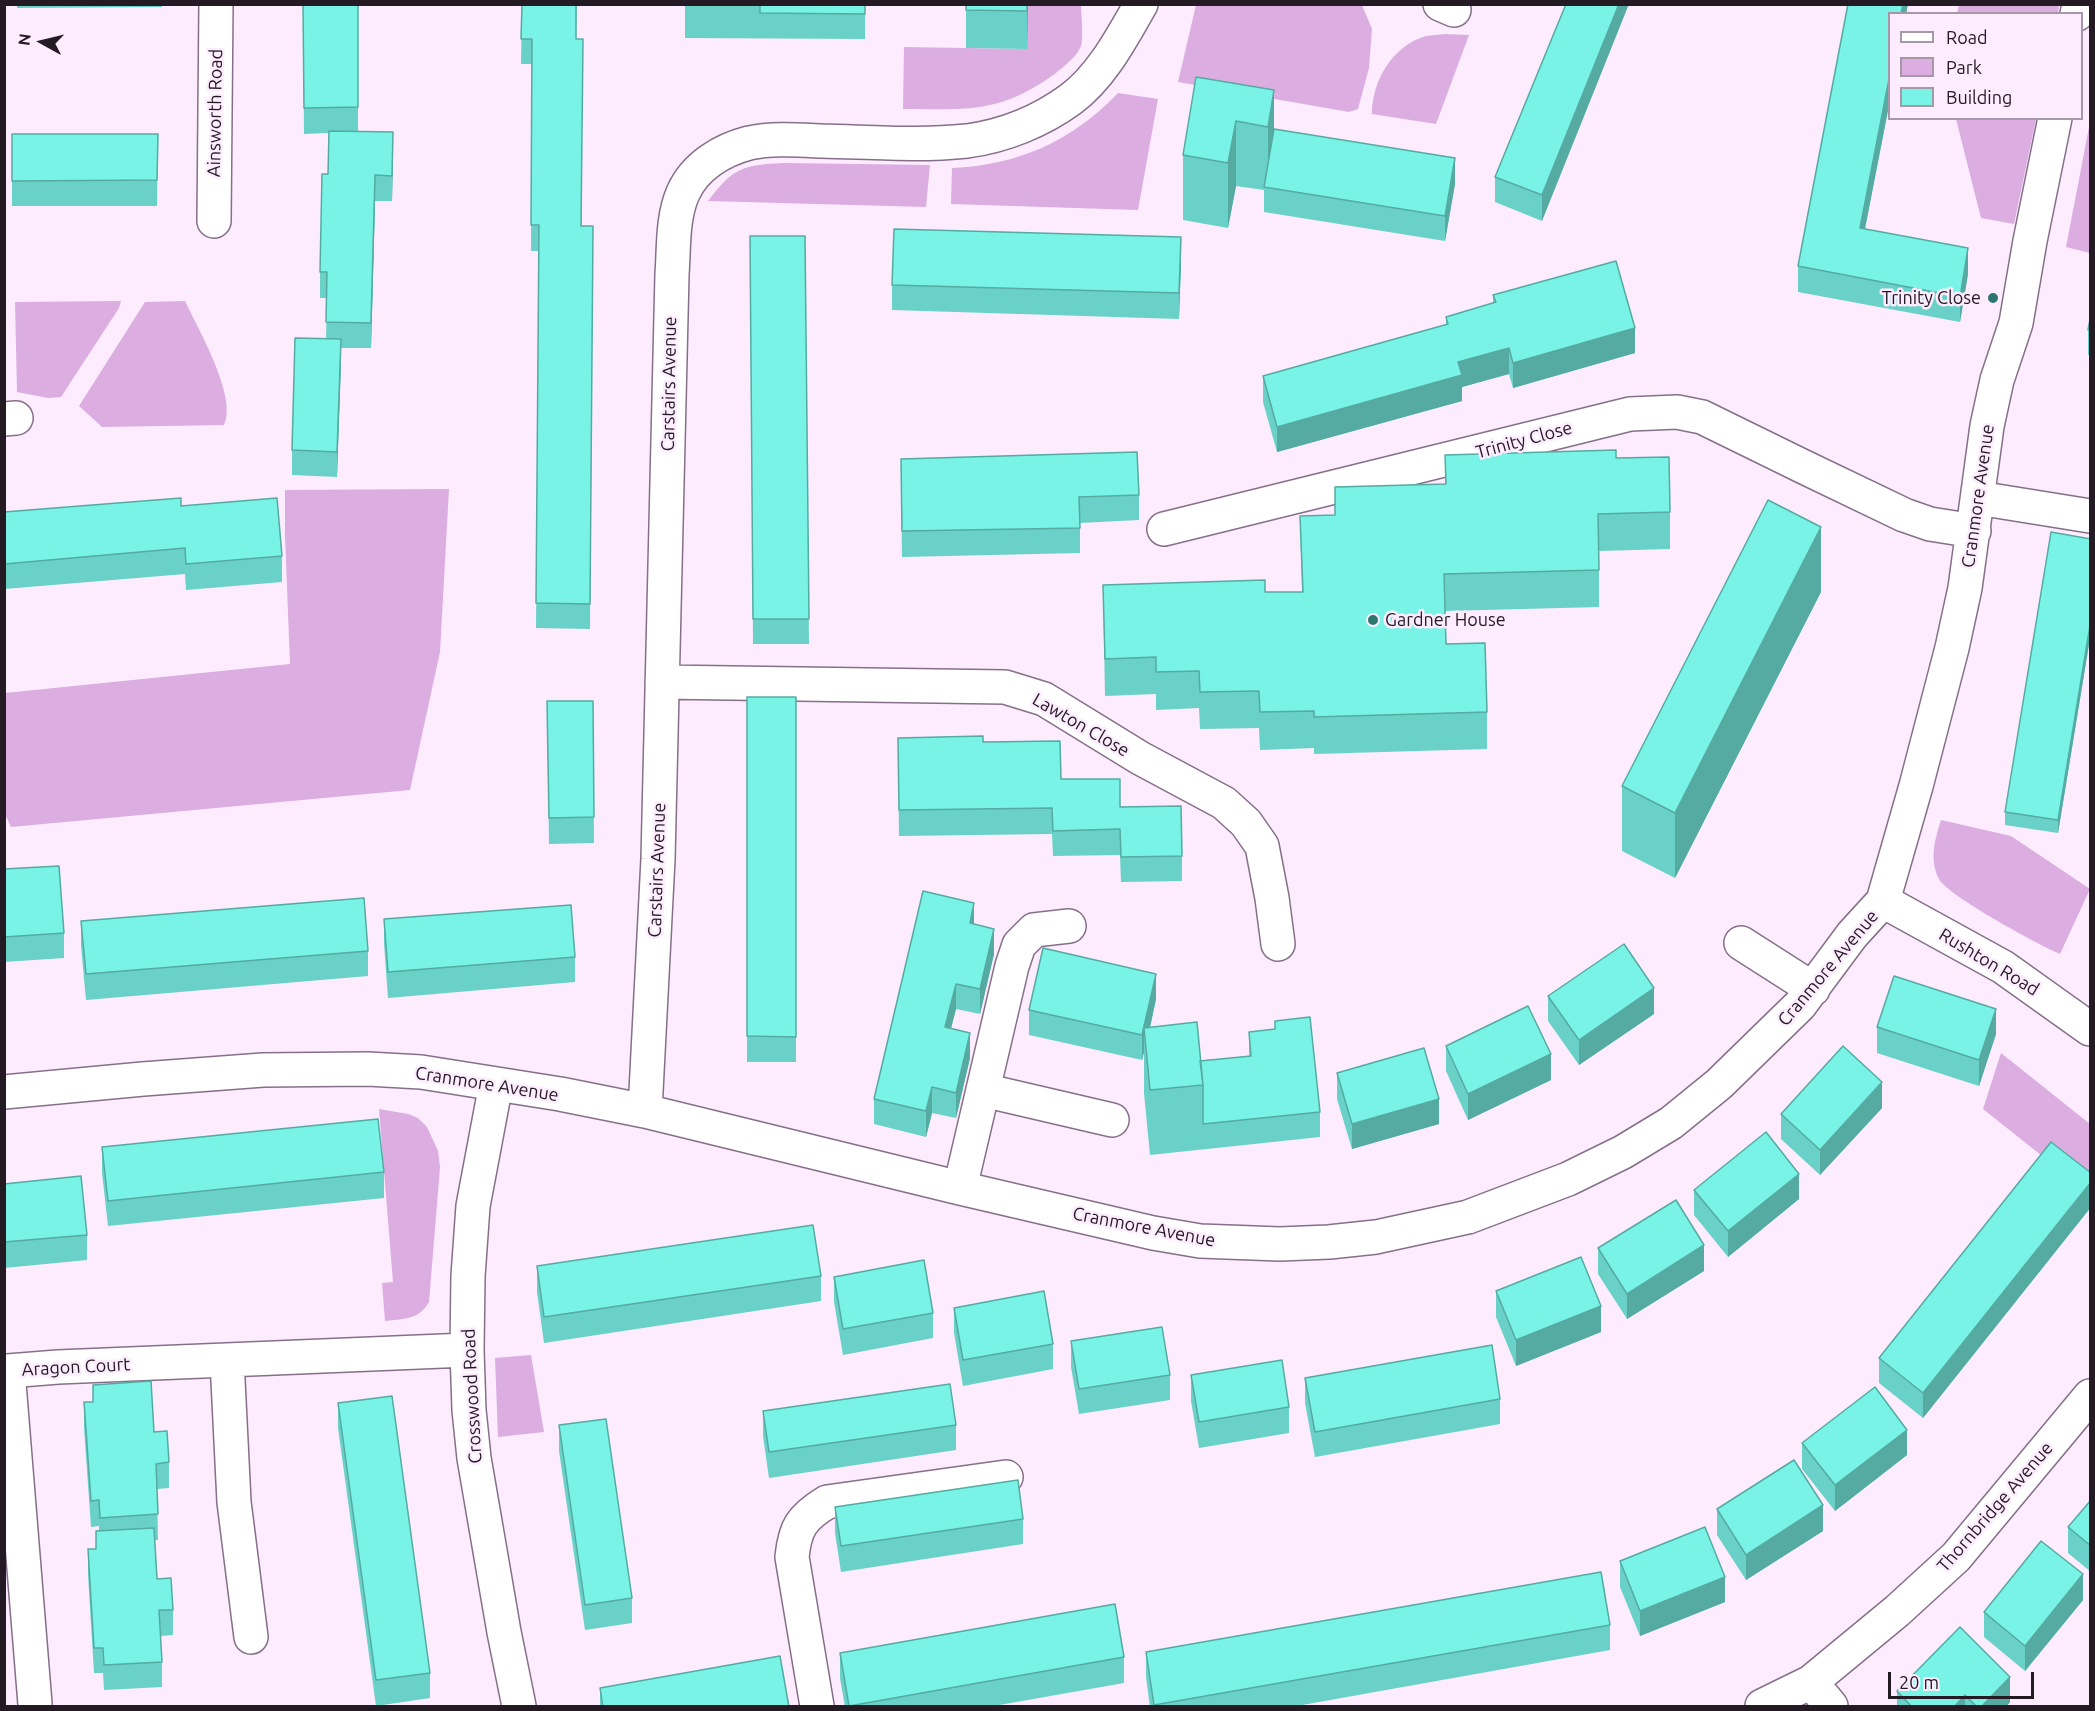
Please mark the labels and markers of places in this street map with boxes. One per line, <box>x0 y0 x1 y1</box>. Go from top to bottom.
place label: Trinity Close <box>1882 287 1981 309</box>
marker: Trinity Close <box>1986 291 2000 305</box>
place label: Gardner House <box>1385 609 1506 631</box>
marker: Gardner House <box>1366 613 1380 627</box>

